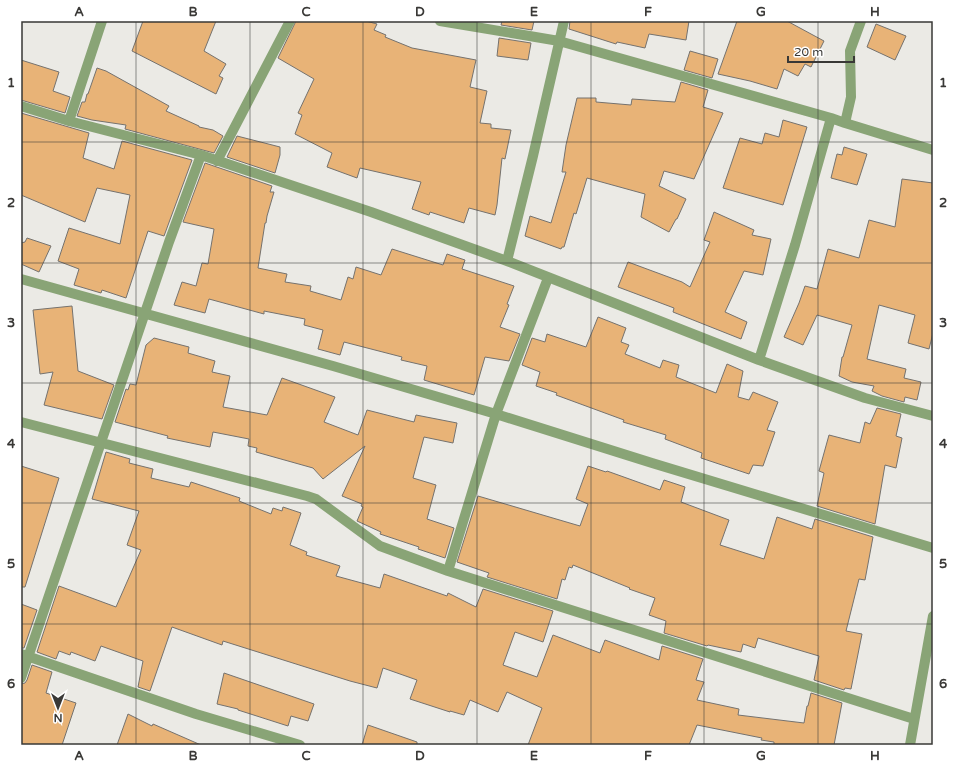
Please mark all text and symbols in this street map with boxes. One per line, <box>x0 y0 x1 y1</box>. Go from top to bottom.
text: A <box>74 4 84 20</box>
text: B <box>188 4 198 20</box>
text: C <box>301 4 311 20</box>
text: D <box>415 4 425 20</box>
text: E <box>530 4 538 20</box>
text: F <box>644 4 652 20</box>
text: G <box>756 4 766 20</box>
text: H <box>870 4 880 20</box>
scale bar <box>788 38 854 64</box>
text: 20 m <box>794 45 823 59</box>
text: 1 <box>7 75 15 91</box>
text: 1 <box>939 75 947 91</box>
text: 2 <box>7 195 15 211</box>
text: 2 <box>939 195 947 211</box>
text: 3 <box>7 315 15 331</box>
text: 3 <box>939 315 947 331</box>
text: 4 <box>7 436 16 452</box>
text: 4 <box>939 436 948 452</box>
text: 5 <box>7 556 15 572</box>
text: 5 <box>939 556 947 572</box>
text: 6 <box>7 676 15 692</box>
text: 6 <box>939 676 947 692</box>
north arrow <box>38 688 78 728</box>
text: N <box>54 711 62 724</box>
text: A <box>74 748 84 764</box>
text: B <box>188 748 198 764</box>
text: C <box>301 748 311 764</box>
text: D <box>415 748 425 764</box>
text: E <box>530 748 538 764</box>
text: F <box>644 748 652 764</box>
text: G <box>756 748 766 764</box>
text: H <box>870 748 880 764</box>

